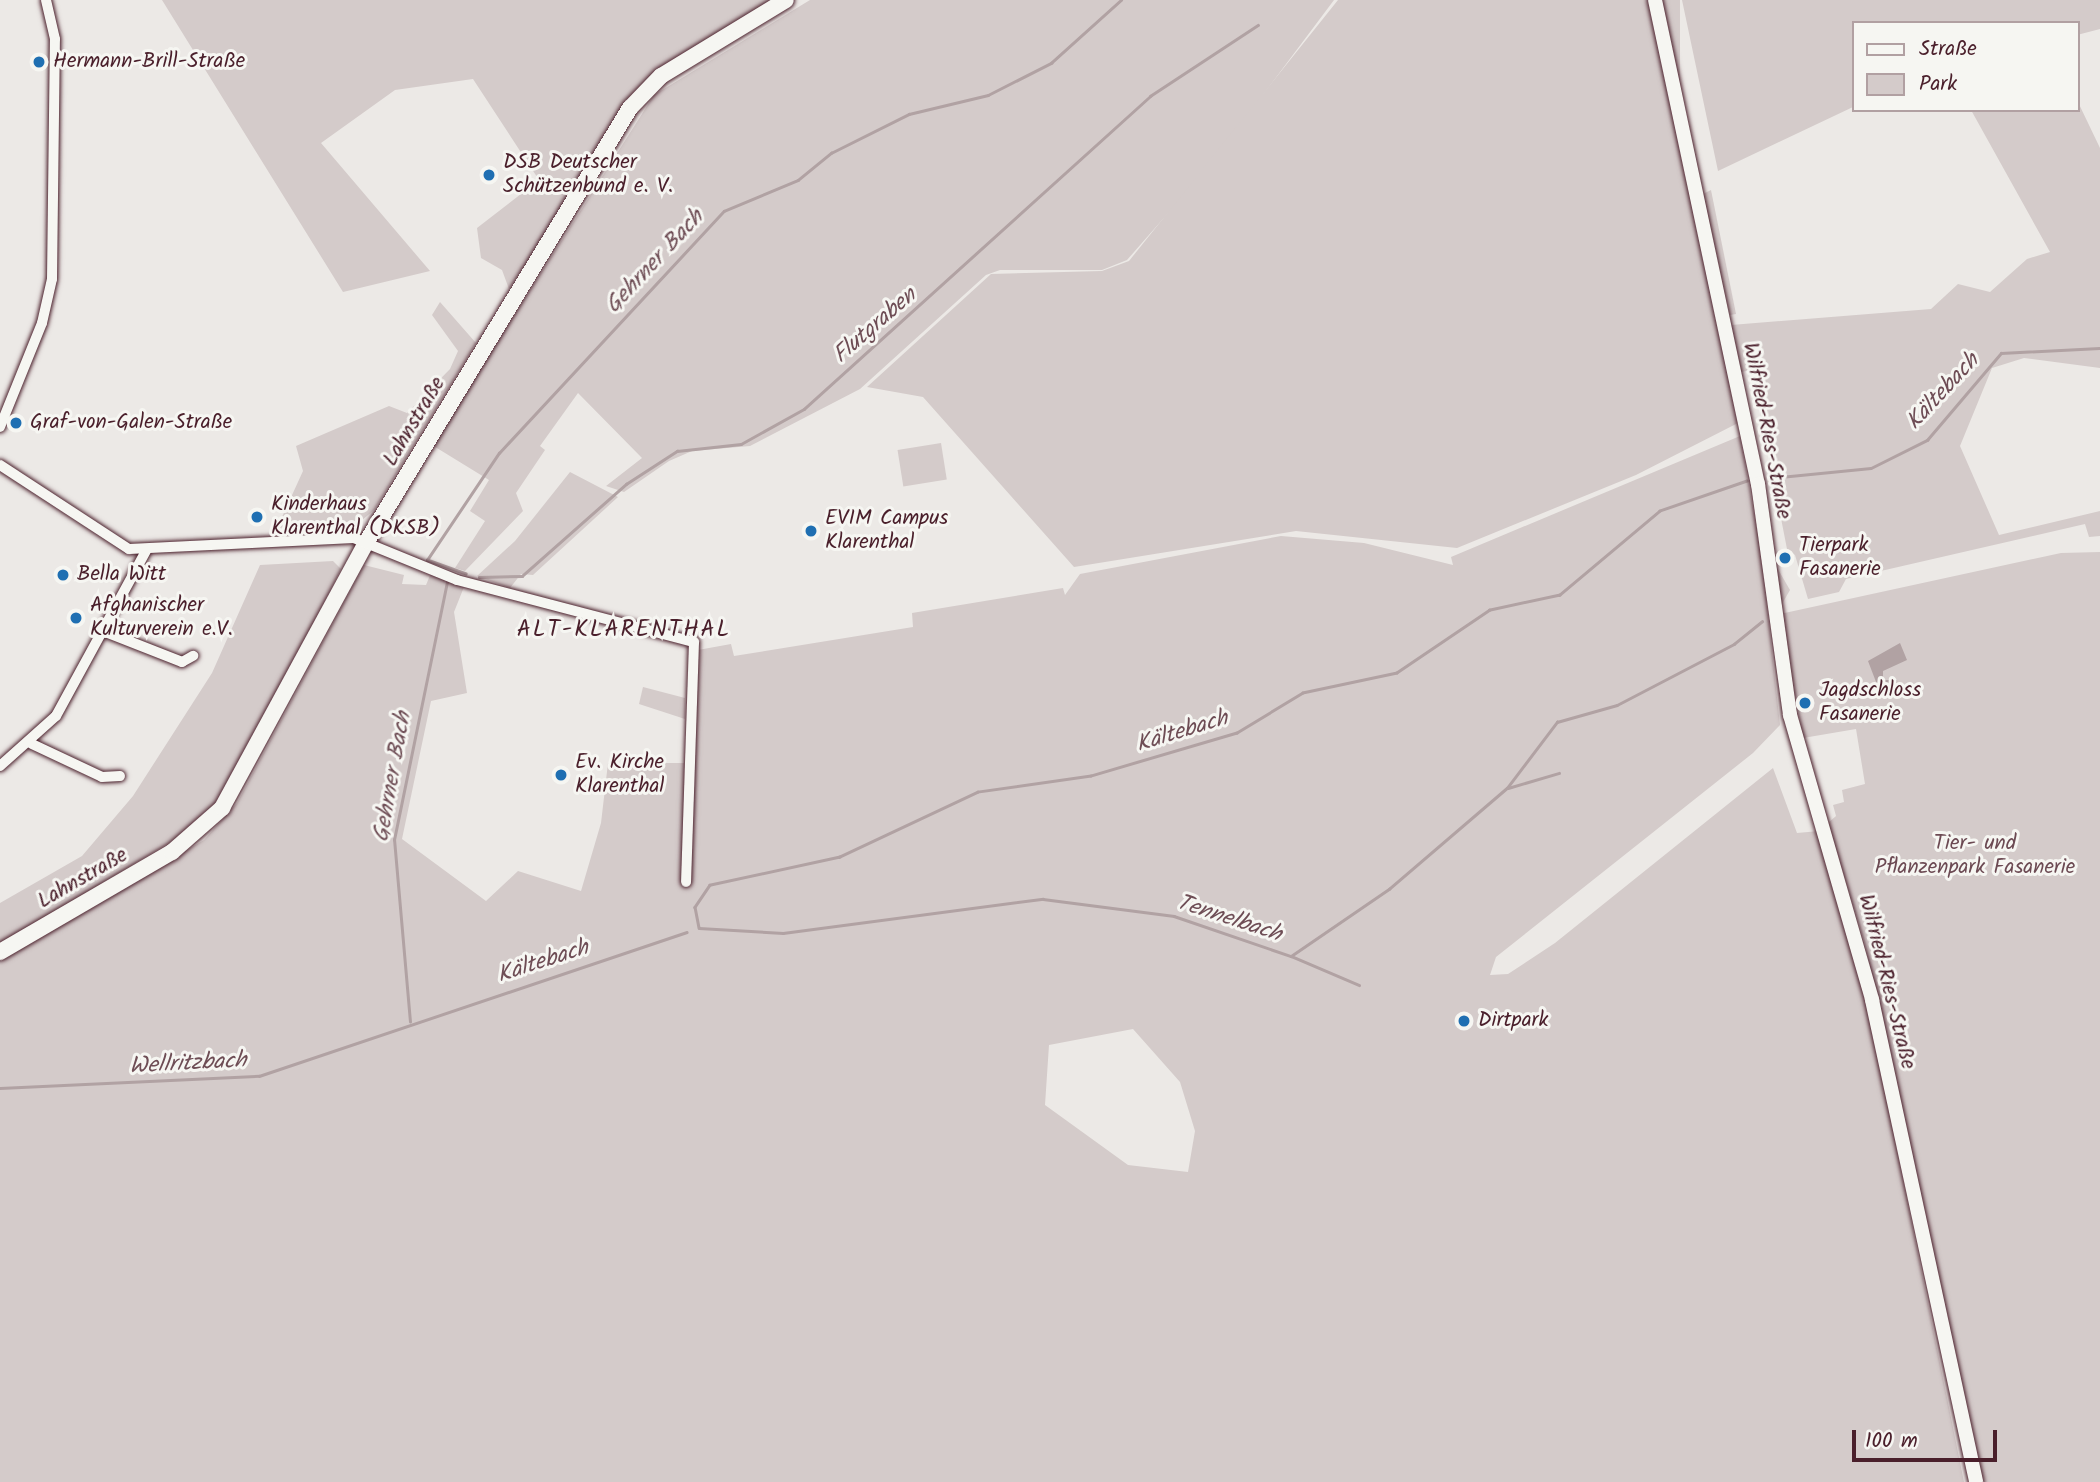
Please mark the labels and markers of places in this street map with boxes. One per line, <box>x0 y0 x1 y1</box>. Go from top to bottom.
place label: Hermann-Brill-Straße <box>53 49 245 75</box>
marker: Hermann-Brill-Straße <box>31 54 47 70</box>
place label: DSB Deutscher Schützenbund e. V. <box>503 150 673 200</box>
marker: DSB Deutscher Schützenbund e. V. <box>481 167 497 183</box>
place label: Graf-von-Galen-Straße <box>30 410 232 436</box>
marker: Graf-von-Galen-Straße <box>8 415 24 431</box>
place label: Kinderhaus Klarenthal (DKSB) <box>271 492 440 542</box>
place label: EVIM Campus Klarenthal <box>825 506 948 556</box>
marker: Kinderhaus Klarenthal (DKSB) <box>249 509 265 525</box>
marker: EVIM Campus Klarenthal <box>803 523 819 539</box>
place label: Tierpark Fasanerie <box>1799 533 1881 583</box>
marker: Tierpark Fasanerie <box>1777 550 1793 566</box>
place label: Bella Witt <box>77 562 166 588</box>
marker: Bella Witt <box>55 567 71 583</box>
place label: Afghanischer Kulturverein e.V. <box>90 593 233 643</box>
marker: Afghanischer Kulturverein e.V. <box>68 610 84 626</box>
place label: Jagdschloss Fasanerie <box>1819 678 1921 728</box>
marker: Jagdschloss Fasanerie <box>1797 695 1813 711</box>
place label: Ev. Kirche Klarenthal <box>575 750 664 800</box>
marker: Ev. Kirche Klarenthal <box>553 767 569 783</box>
place label: Dirtpark <box>1478 1008 1548 1034</box>
marker: Dirtpark <box>1456 1013 1472 1029</box>

